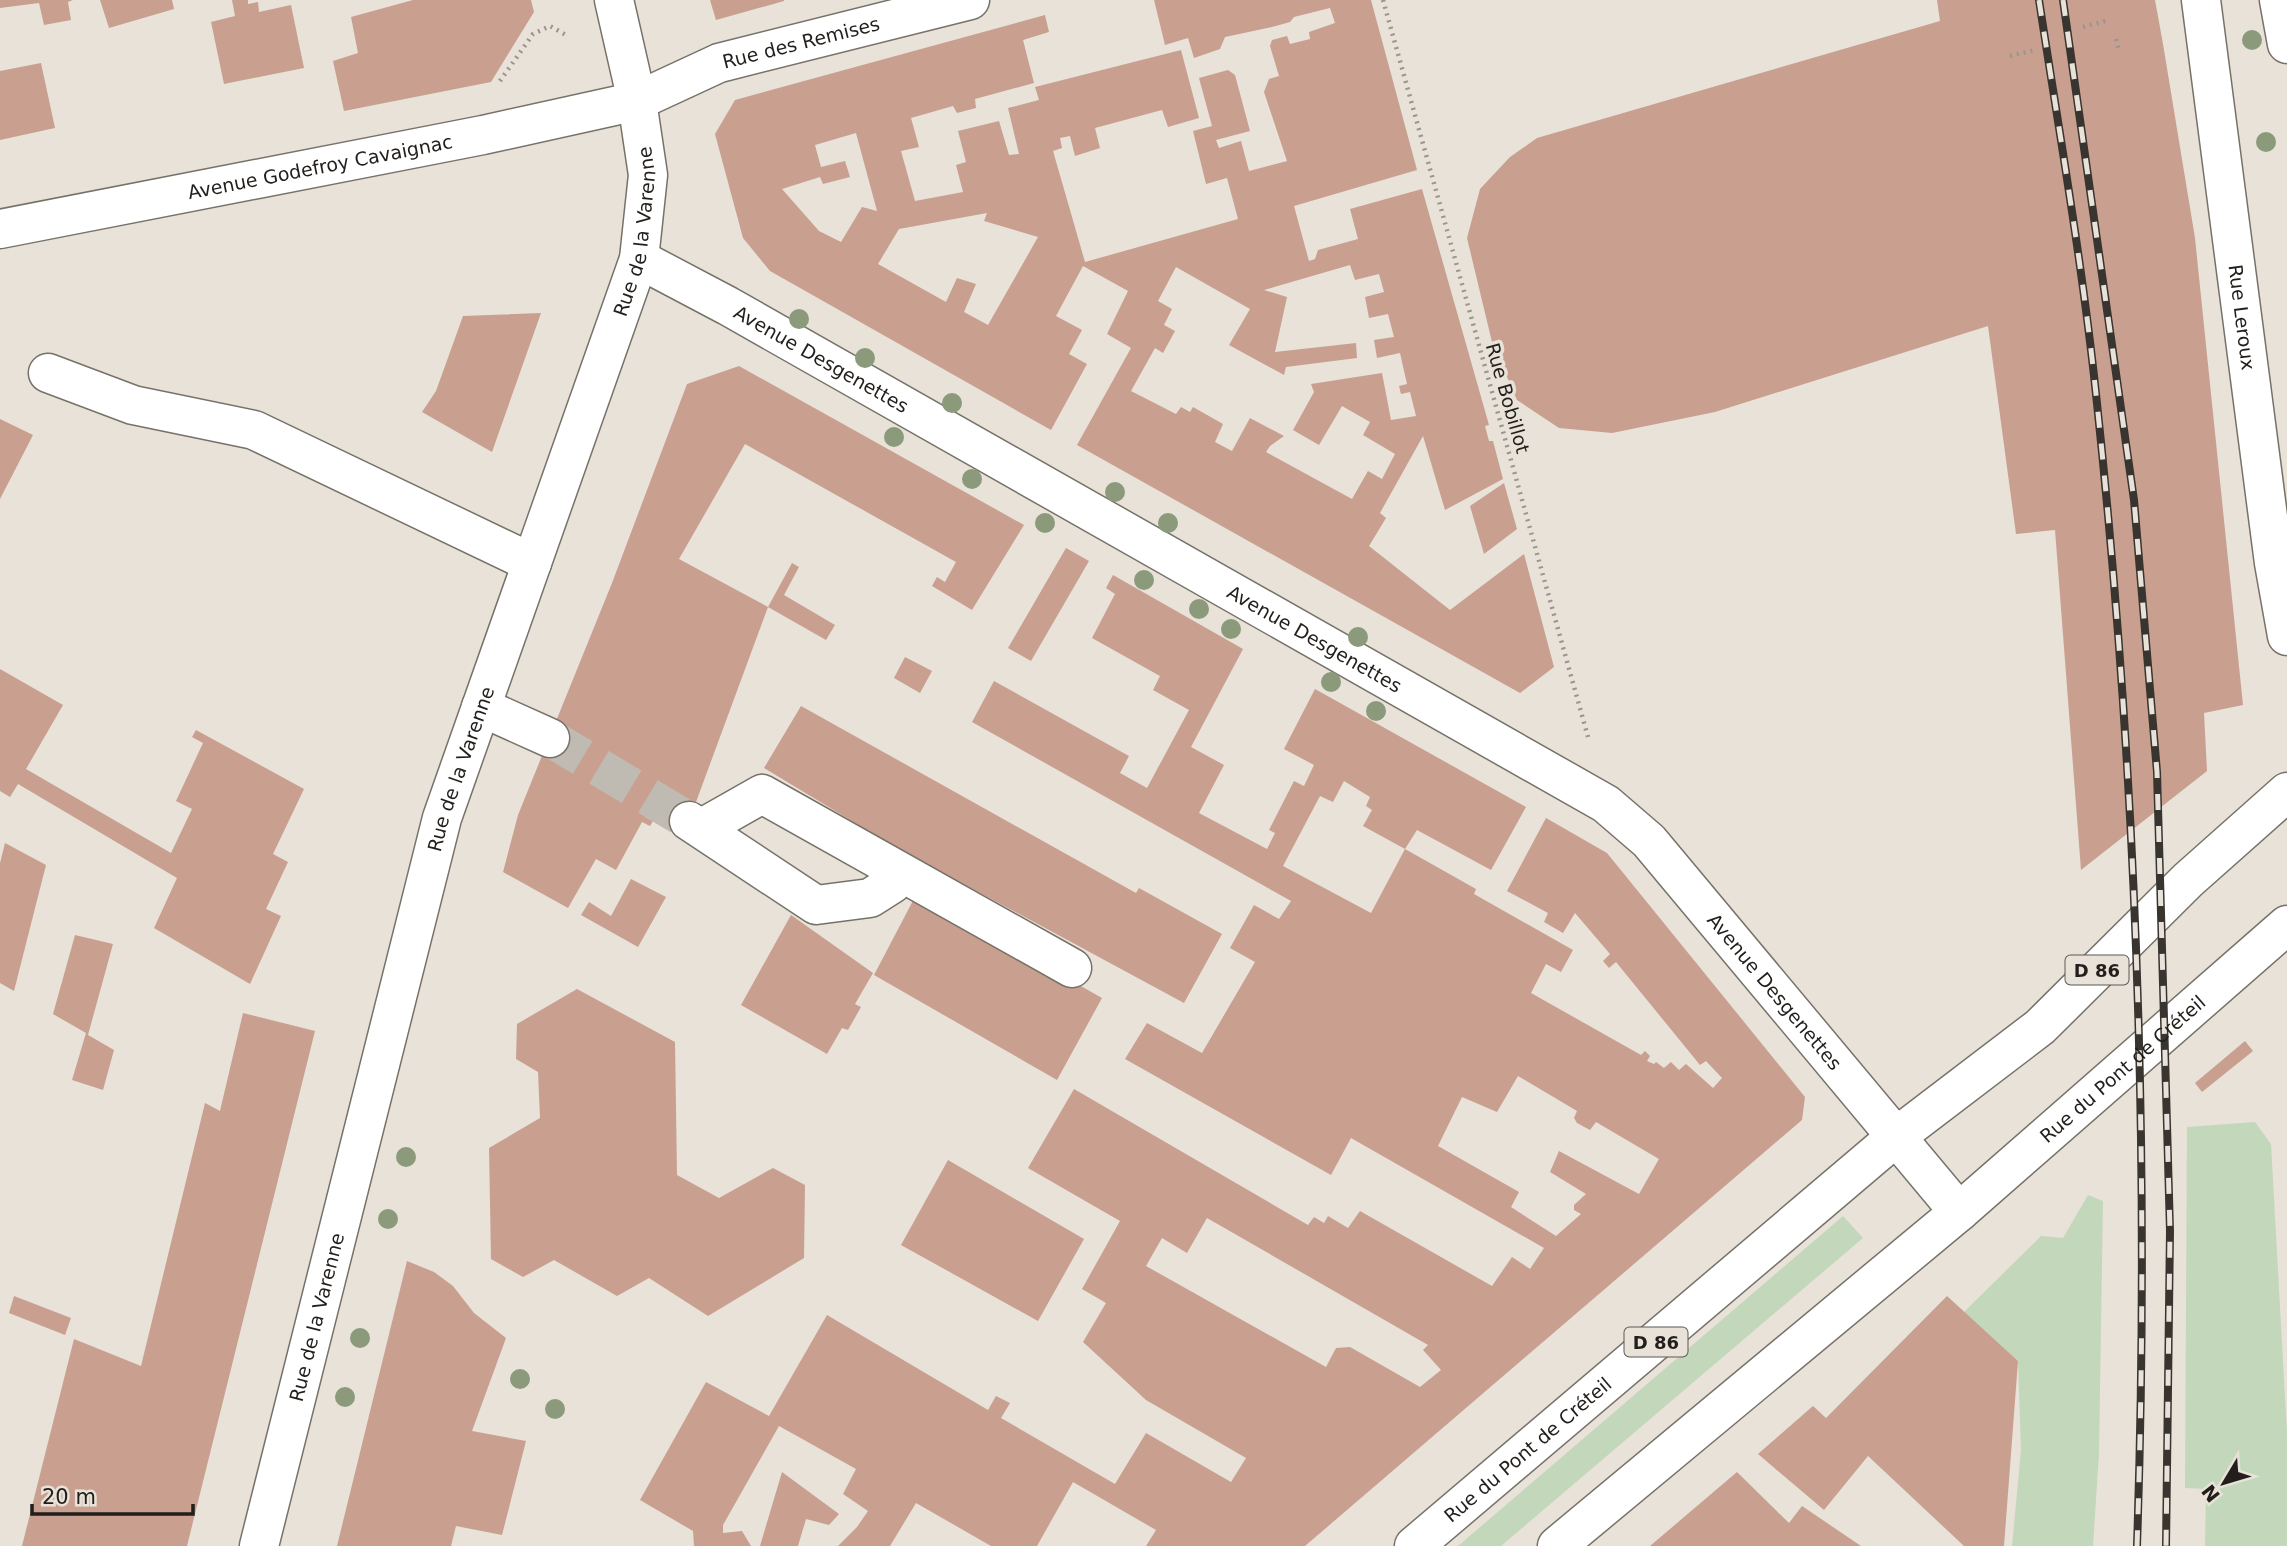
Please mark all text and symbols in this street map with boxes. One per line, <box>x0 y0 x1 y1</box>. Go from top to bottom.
street label: Rue des Remises <box>720 12 882 73</box>
street label: Avenue Godefroy Cavaignac <box>186 130 454 203</box>
street label: Rue de la Varenne <box>609 145 659 319</box>
street label: Rue Leroux <box>2224 263 2260 372</box>
street label: Avenue Desgenettes <box>730 301 912 417</box>
street label: Rue Bobillot <box>1482 340 1534 456</box>
street label: Avenue Desgenettes <box>1223 581 1406 697</box>
street label: Rue de la Varenne <box>423 683 499 854</box>
street label: Avenue Desgenettes <box>1703 909 1846 1074</box>
road number: D 86 <box>2066 956 2128 985</box>
street label: Rue du Pont de Créteil <box>2035 991 2210 1147</box>
street label: Rue de la Varenne <box>285 1231 348 1404</box>
road number: D 86 <box>1624 1328 1688 1357</box>
street label: Rue du Pont de Créteil <box>1440 1373 1616 1527</box>
north arrow <box>2189 1448 2259 1518</box>
scale bar <box>32 1472 192 1516</box>
text: N <box>2197 1480 2224 1507</box>
text: 20 m <box>42 1485 96 1509</box>

